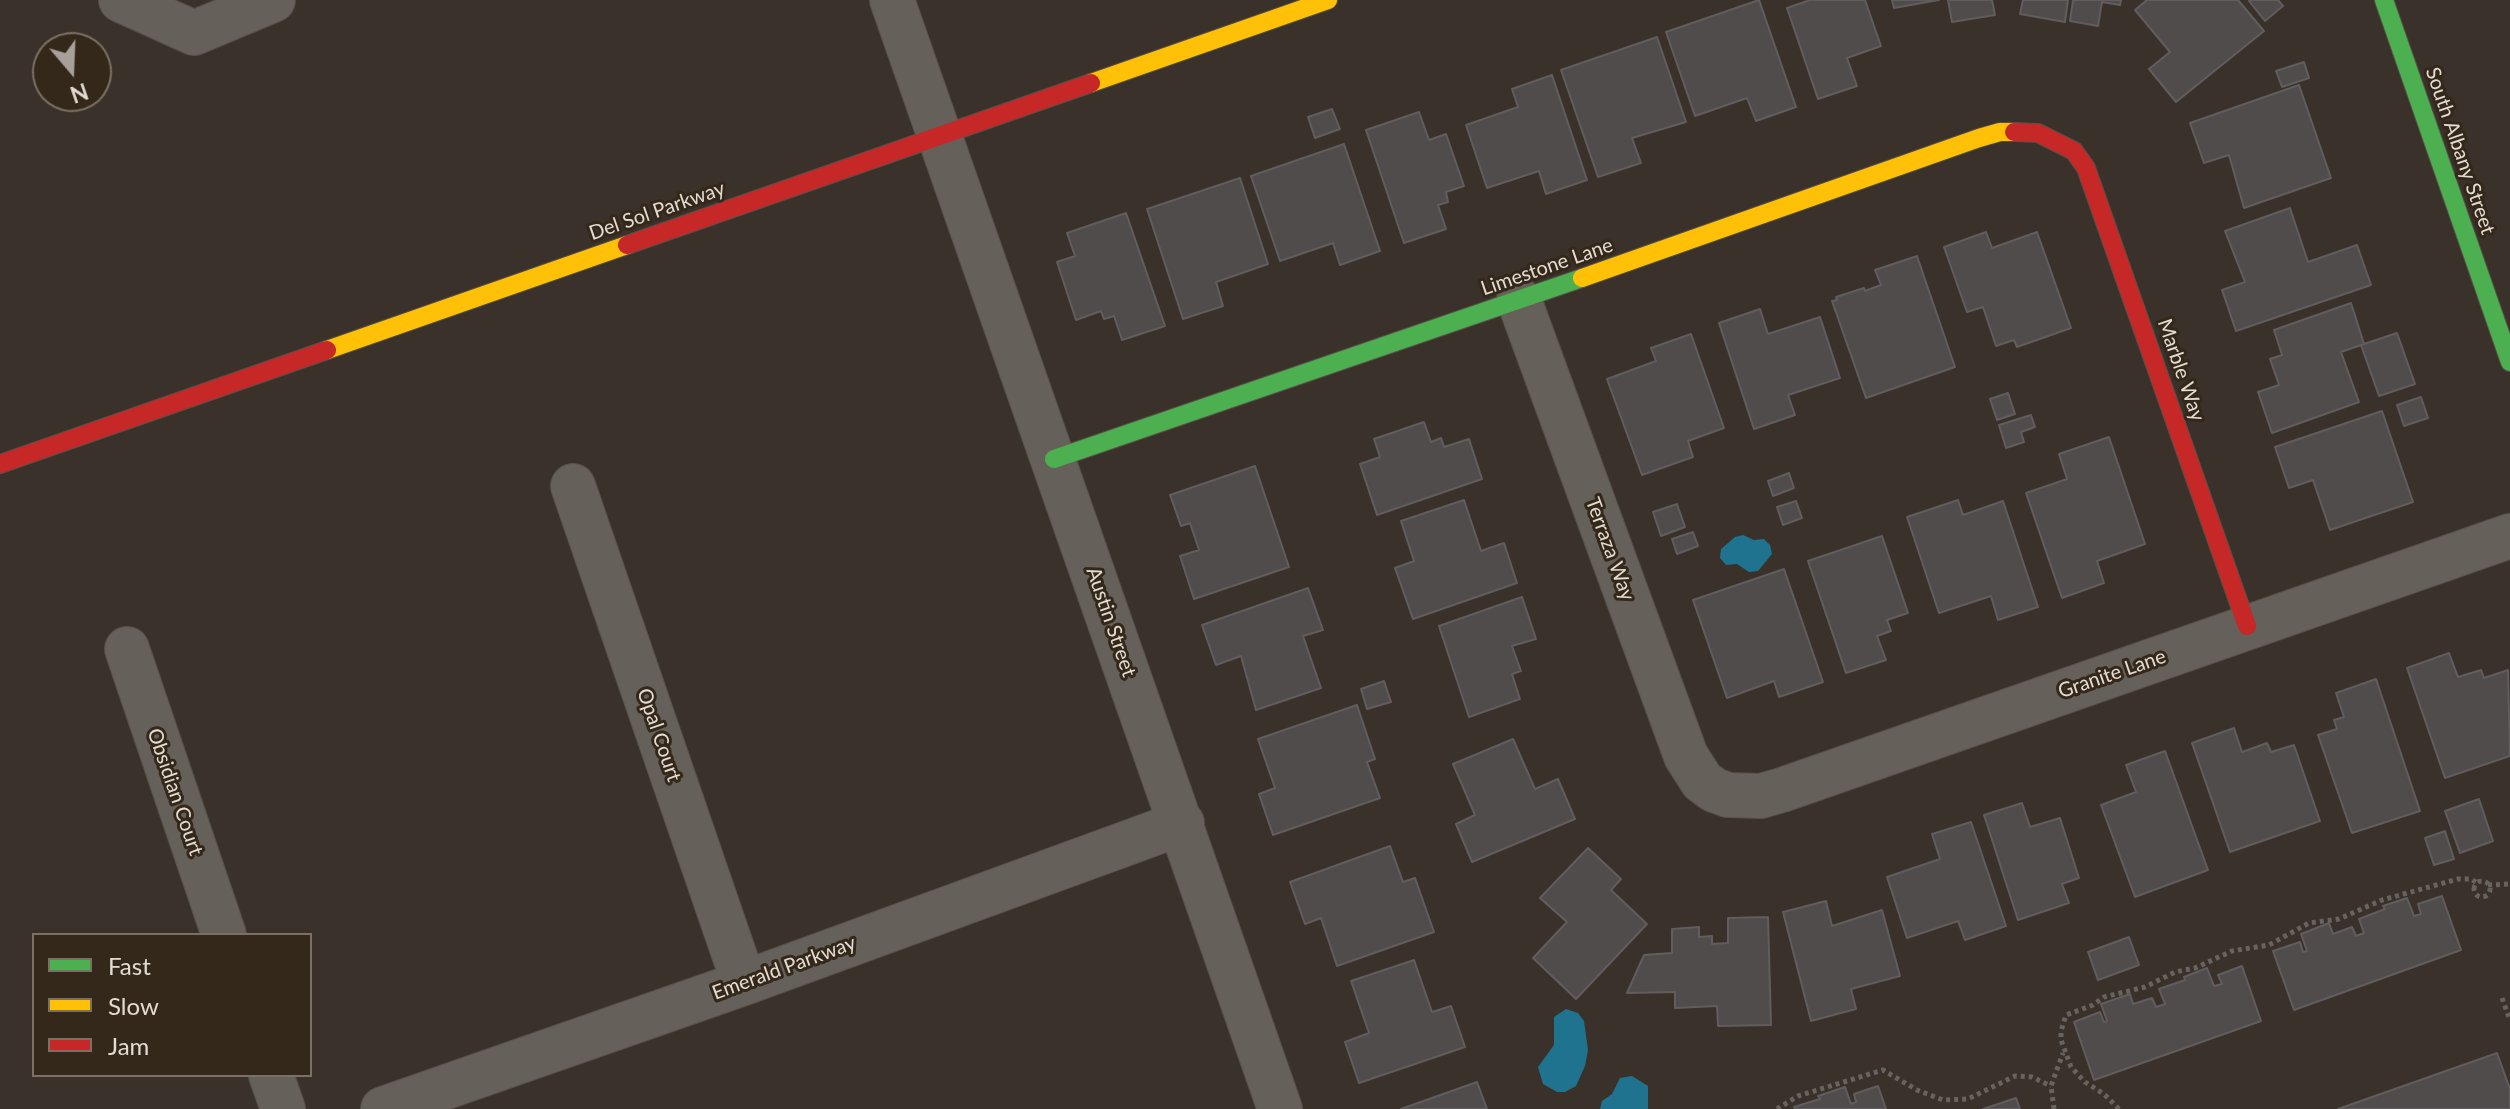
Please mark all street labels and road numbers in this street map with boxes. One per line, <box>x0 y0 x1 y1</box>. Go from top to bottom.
street label: South Albany Street <box>2420 64 2500 238</box>
street label: Del Sol Parkway <box>586 177 728 245</box>
street label: Limestone Lane <box>1478 233 1616 301</box>
street label: Marble Way <box>2152 316 2210 424</box>
street label: Terraza Way <box>1580 494 1640 604</box>
street label: Austin Street <box>1081 564 1141 680</box>
street label: Granite Lane <box>2055 644 2169 704</box>
street label: Opal Court <box>632 685 686 785</box>
street label: Obsidian Court <box>142 725 208 859</box>
street label: Emerald Parkway <box>709 931 859 1005</box>

